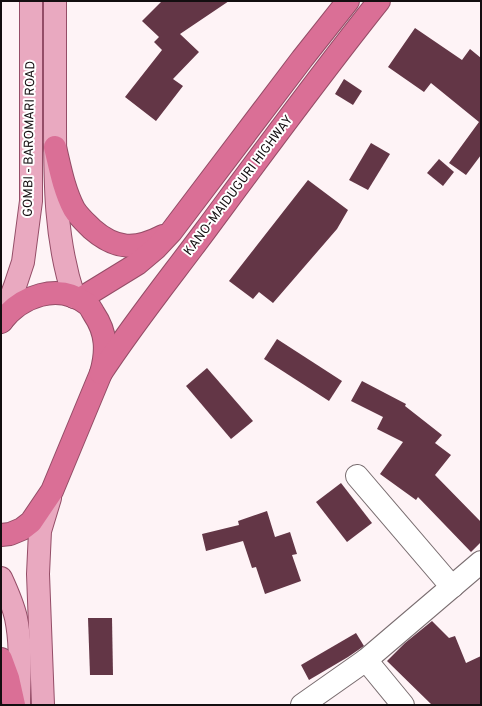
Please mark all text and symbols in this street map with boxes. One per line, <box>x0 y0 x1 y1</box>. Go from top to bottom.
street label: GOMBI - BAROMARI ROAD <box>21 61 39 217</box>
street label: KANO-MAIDUGURI HIGHWAY <box>181 113 297 259</box>

